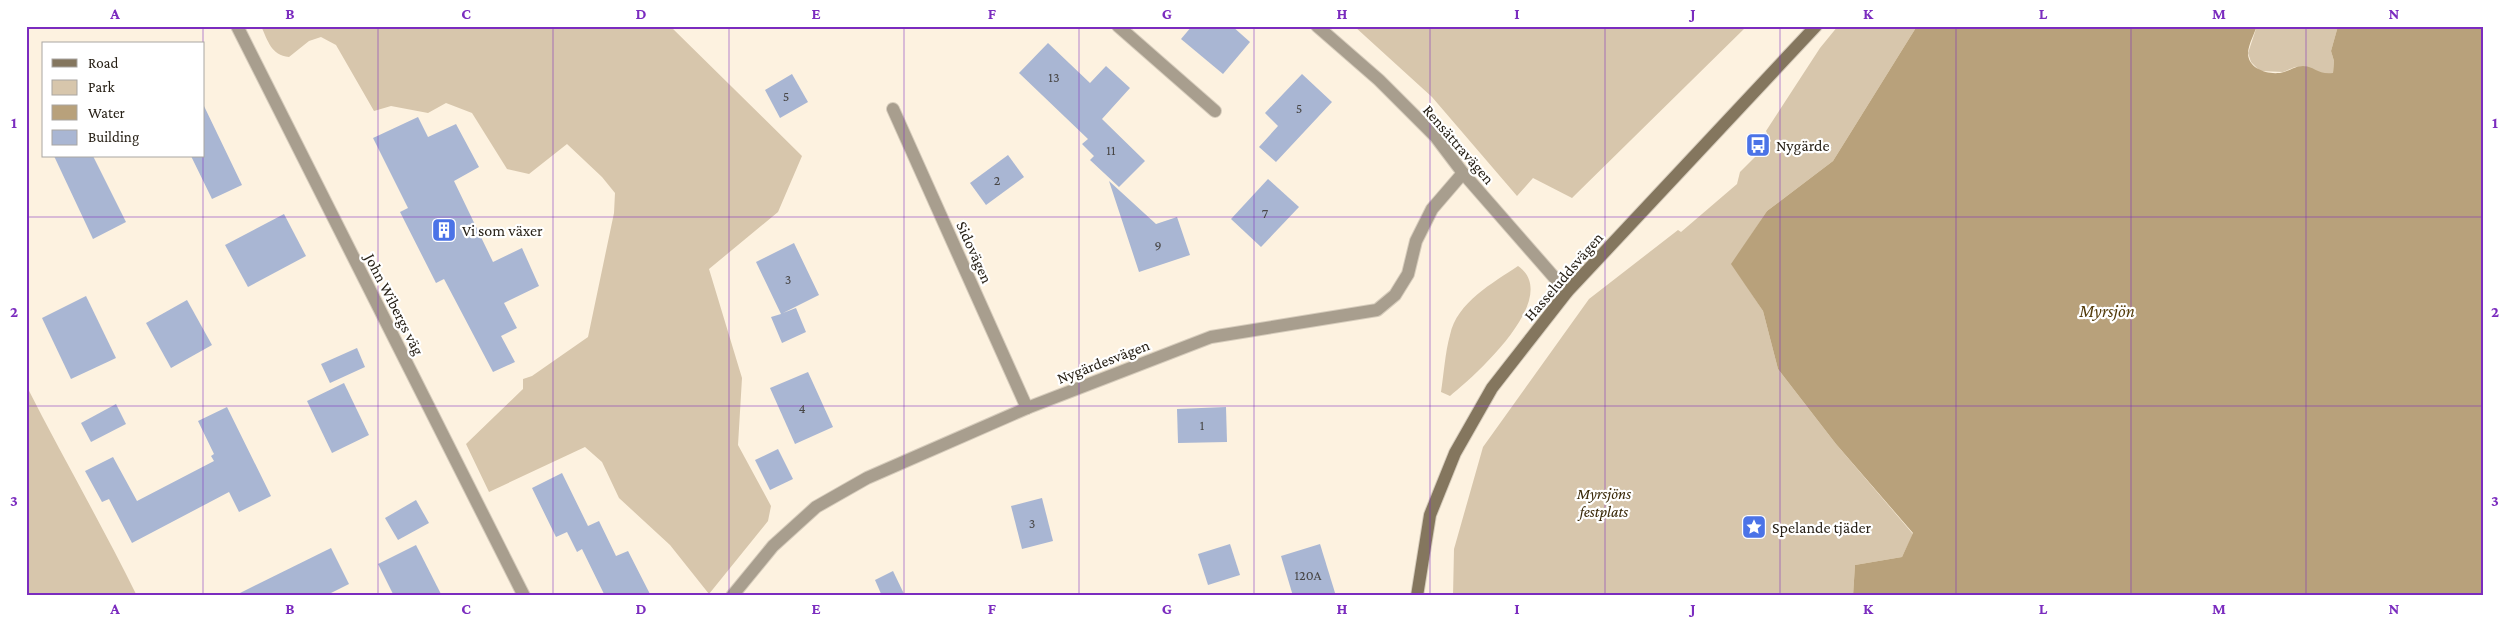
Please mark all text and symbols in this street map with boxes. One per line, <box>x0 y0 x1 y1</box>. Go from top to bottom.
text: A <box>109 5 120 22</box>
text: B <box>285 5 295 22</box>
text: C <box>461 5 471 22</box>
text: D <box>635 5 647 22</box>
text: E <box>811 5 821 22</box>
text: F <box>988 5 997 22</box>
text: G <box>1162 5 1172 22</box>
text: H <box>1337 5 1348 22</box>
text: I <box>1514 5 1520 22</box>
text: J <box>1688 5 1696 22</box>
text: K <box>1863 5 1874 22</box>
text: L <box>2039 5 2048 22</box>
text: M <box>2212 5 2226 22</box>
text: N <box>2389 5 2400 22</box>
legend <box>42 42 205 158</box>
text: Road <box>88 55 119 71</box>
house number: 13 <box>1048 69 1060 85</box>
text: Park <box>88 79 115 95</box>
house number: 5 <box>783 88 789 104</box>
house number: 5 <box>1296 100 1302 116</box>
street label: Rensättravägen <box>1419 101 1498 188</box>
text: Water <box>88 105 125 121</box>
text: 1 <box>11 114 17 131</box>
text: 1 <box>2492 114 2498 131</box>
text: Building <box>88 129 139 146</box>
bus stop icon: Nygärde <box>1745 132 1771 158</box>
place label: Nygärde <box>1776 137 1829 155</box>
house number: 11 <box>1106 142 1116 158</box>
house number: 2 <box>994 172 1001 188</box>
house number: 7 <box>1262 205 1269 221</box>
building icon: Vi som växer <box>431 217 457 243</box>
street label: Sidovägen <box>952 219 996 287</box>
place label: Vi som växer <box>462 222 543 239</box>
street label: Hasseluddsvägen <box>1520 228 1607 325</box>
house number: 9 <box>1154 237 1162 253</box>
street label: John Wibergs väg <box>360 249 428 358</box>
house number: 3 <box>785 271 791 287</box>
water label: Myrsjön <box>2078 301 2135 322</box>
text: 2 <box>10 303 18 320</box>
text: 2 <box>2491 303 2499 320</box>
street label: Nygärdesvägen <box>1055 336 1153 388</box>
house number: 4 <box>798 400 806 416</box>
house number: 1 <box>1200 417 1205 433</box>
park label: Myrsjöns festplats <box>1576 485 1631 521</box>
text: 3 <box>10 492 18 509</box>
text: 3 <box>2491 492 2499 509</box>
place icon: Spelande tjäder <box>1741 514 1767 540</box>
house number: 3 <box>1029 515 1035 531</box>
place label: Spelande tjäder <box>1772 519 1872 537</box>
house number: 120A <box>1294 567 1322 583</box>
text: A <box>109 600 120 617</box>
text: B <box>285 600 295 617</box>
text: C <box>461 600 471 617</box>
text: D <box>635 600 647 617</box>
text: E <box>811 600 821 617</box>
text: F <box>988 600 997 617</box>
text: G <box>1162 600 1172 617</box>
text: H <box>1337 600 1348 617</box>
text: I <box>1514 600 1520 617</box>
text: J <box>1688 600 1696 617</box>
text: K <box>1863 600 1874 617</box>
text: L <box>2039 600 2048 617</box>
text: M <box>2212 600 2226 617</box>
text: N <box>2389 600 2400 617</box>

